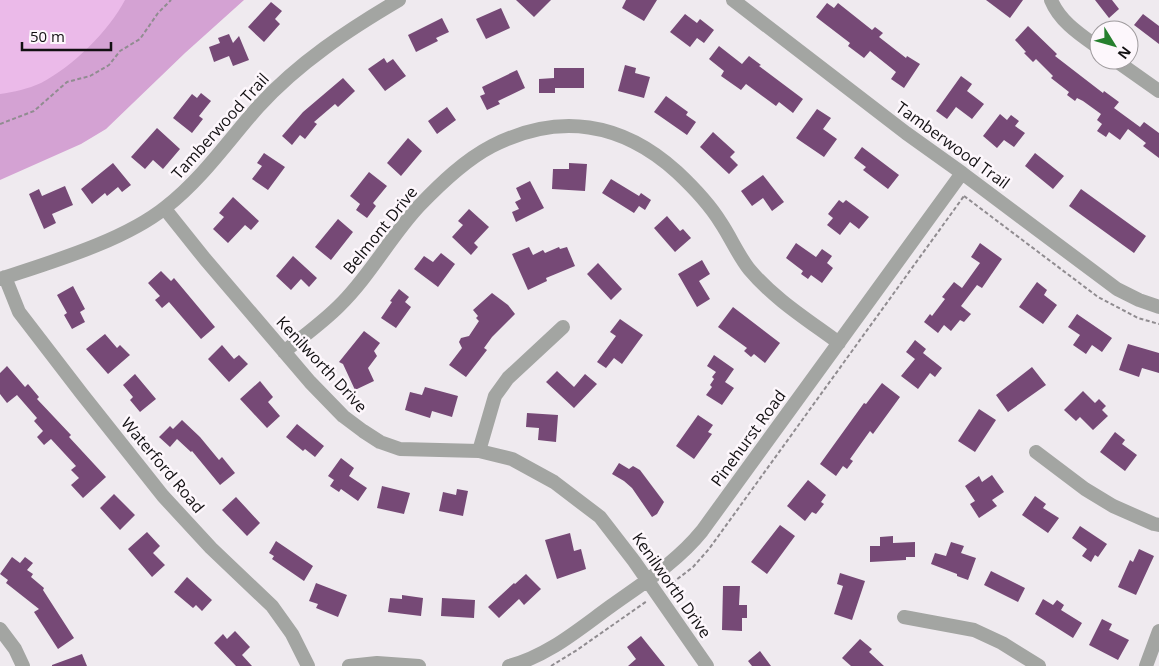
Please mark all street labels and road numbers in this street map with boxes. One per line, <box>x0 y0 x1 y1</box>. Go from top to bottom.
street label: Tamberwood Trail <box>166 68 274 184</box>
street label: Tamberwood Trail <box>892 96 1014 194</box>
street label: Belmont Drive <box>338 182 422 278</box>
street label: Kenilworth Drive <box>272 311 372 417</box>
street label: Pinehurst Road <box>706 385 790 491</box>
street label: Waterford Road <box>116 413 210 517</box>
street label: Kenilworth Drive <box>627 528 717 642</box>

